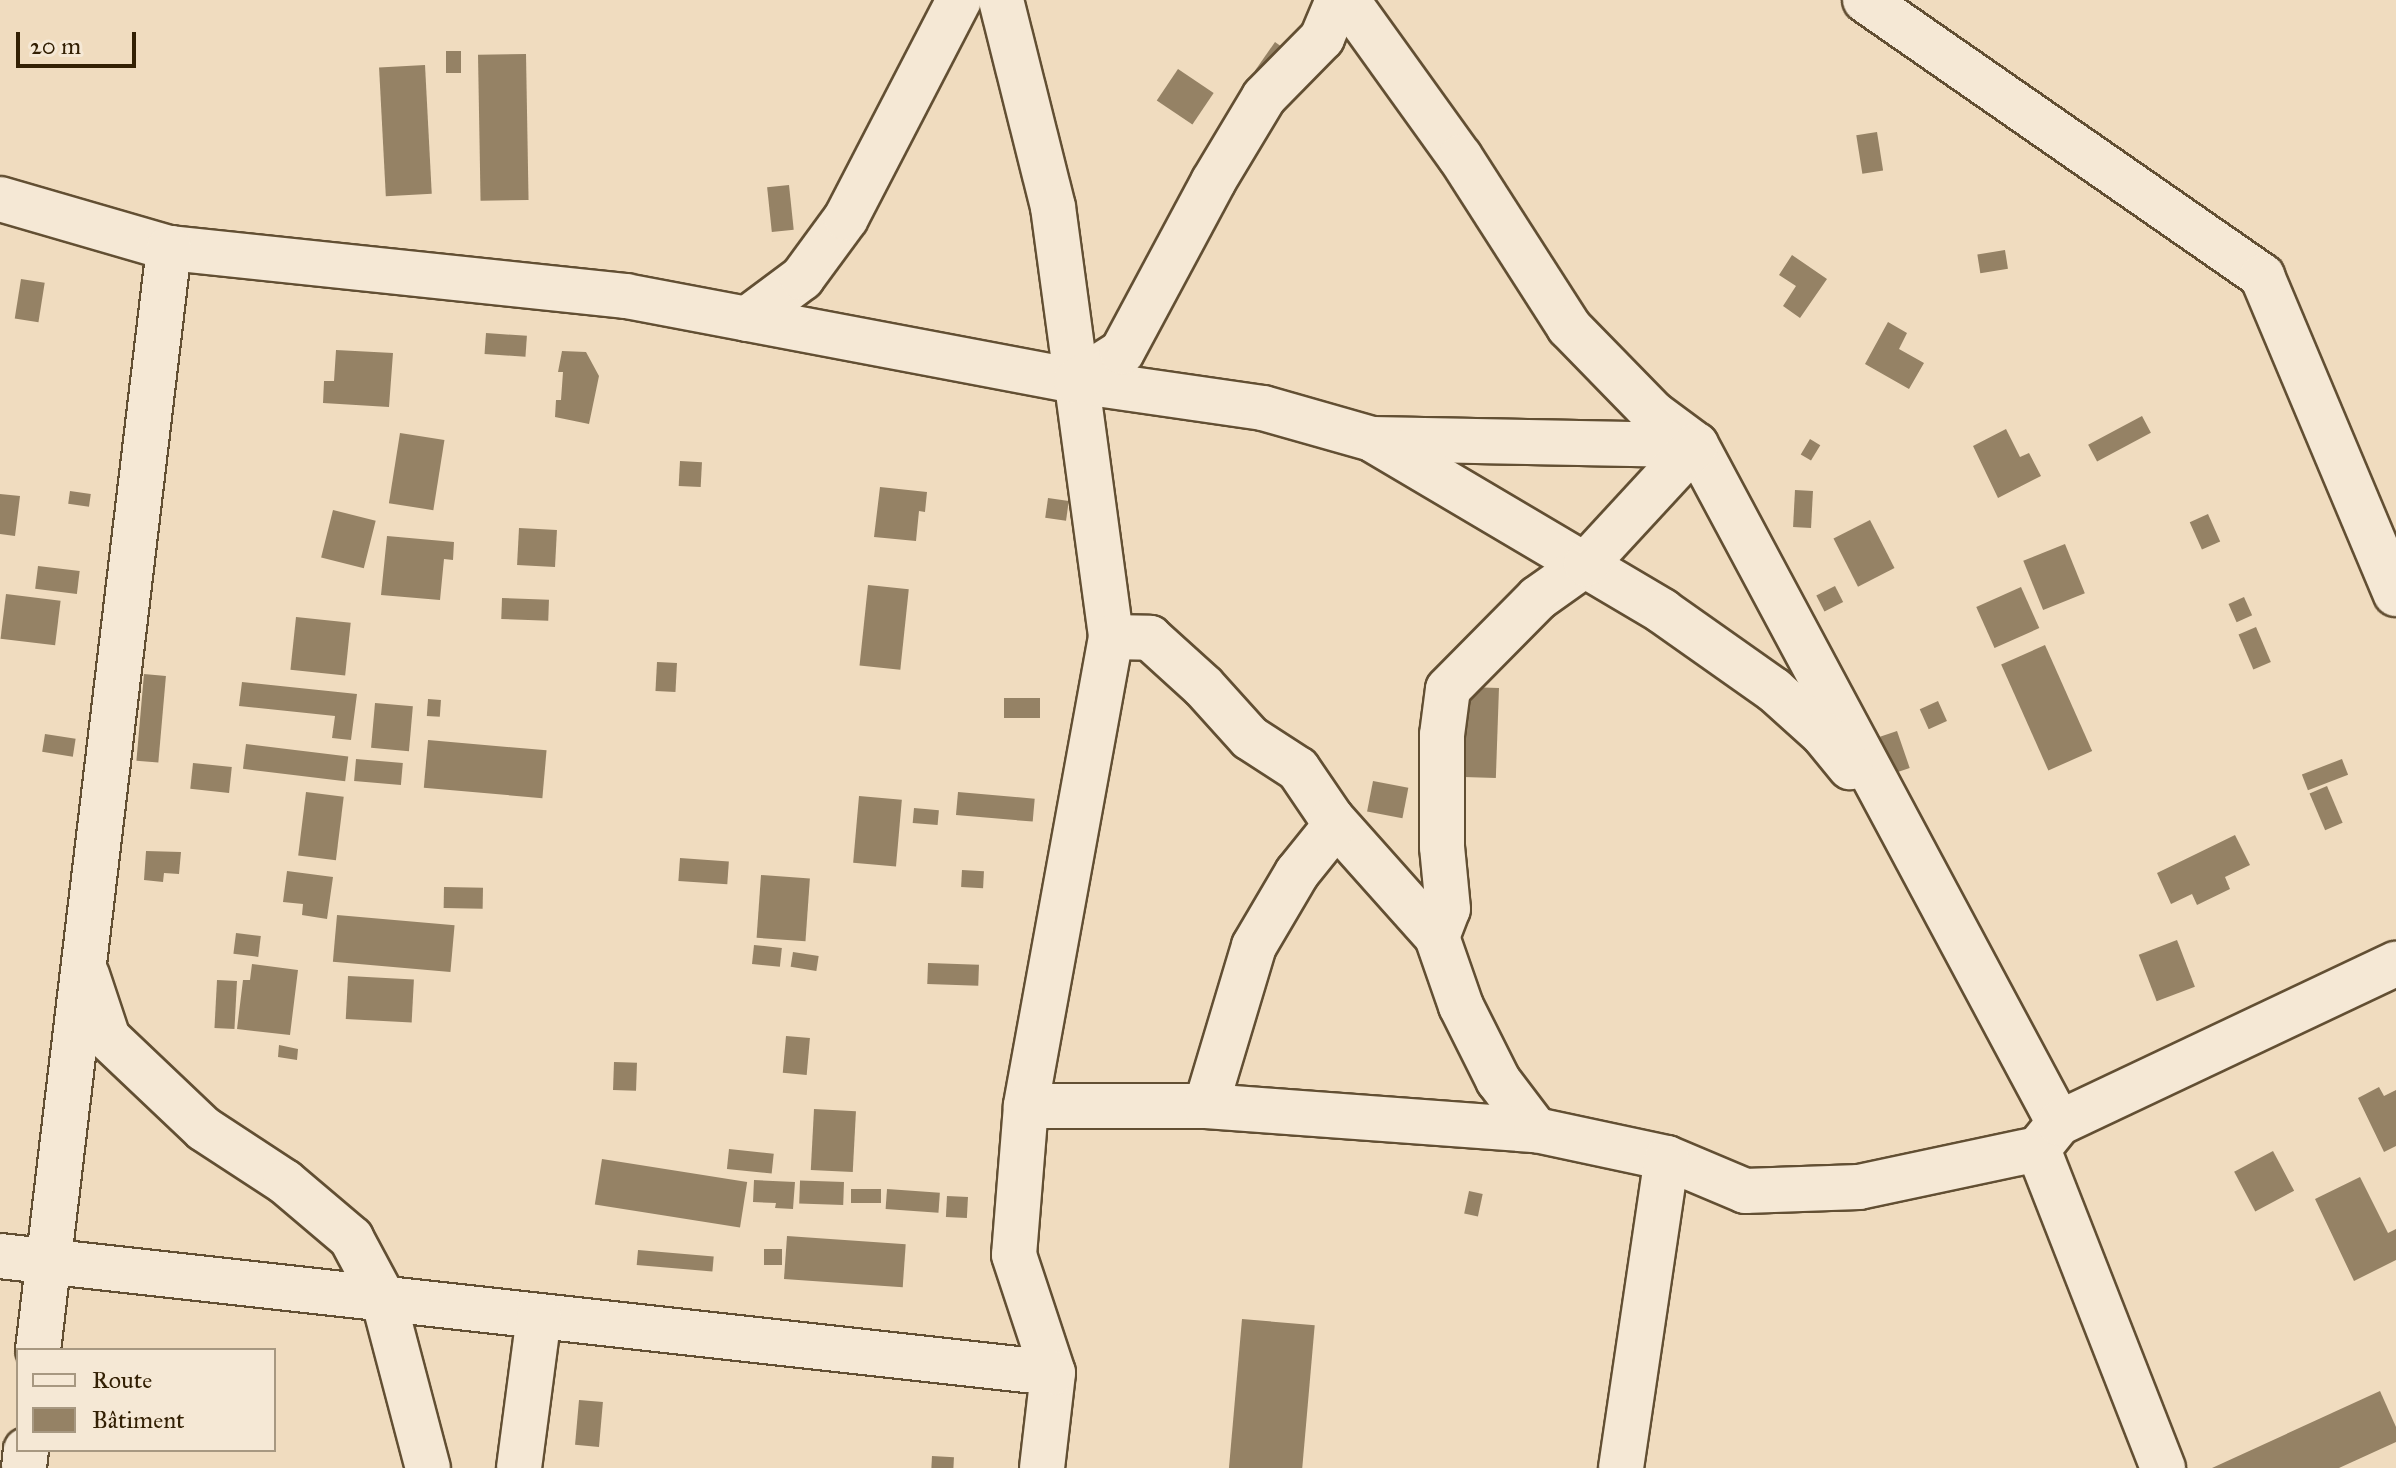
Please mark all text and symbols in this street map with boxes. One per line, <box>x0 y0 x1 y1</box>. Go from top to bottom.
scale bar <box>20 16 140 66</box>
text: 20 m <box>30 31 81 61</box>
legend <box>16 1348 276 1452</box>
text: Route <box>92 1365 152 1395</box>
text: Bâtiment <box>92 1405 185 1435</box>

